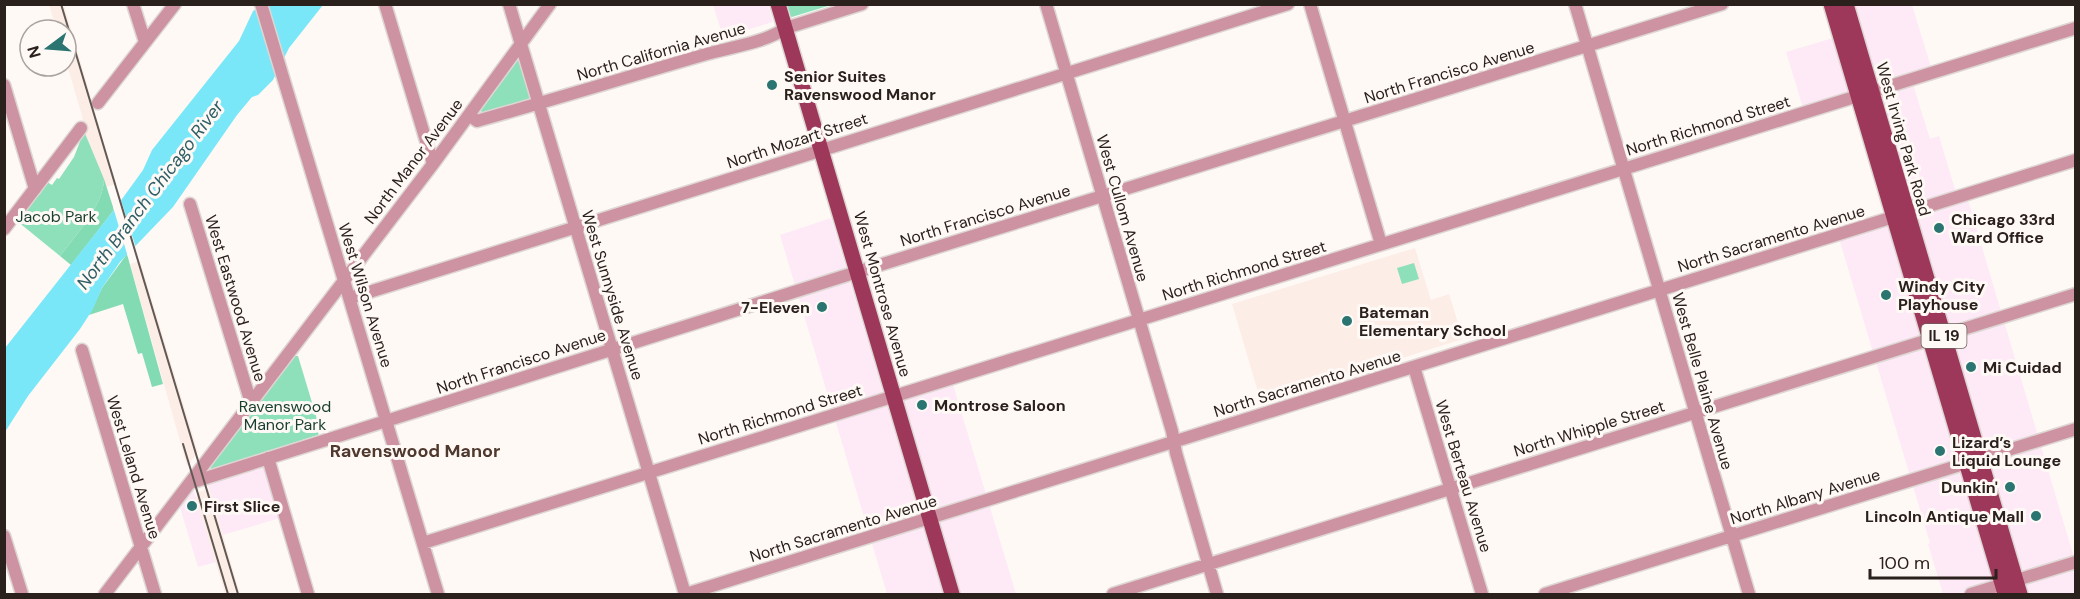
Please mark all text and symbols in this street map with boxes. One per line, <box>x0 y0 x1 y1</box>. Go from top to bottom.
street label: North California Avenue <box>574 17 748 86</box>
north arrow <box>18 18 78 78</box>
street label: North Francisco Avenue <box>1362 37 1537 108</box>
text: N <box>22 43 46 61</box>
street label: West Irving Park Road <box>1871 60 1936 219</box>
place label: Senior Suites Ravenswood Manor <box>784 66 936 105</box>
marker: Senior Suites Ravenswood Manor <box>765 78 779 92</box>
street label: North Richmond Street <box>1624 91 1793 160</box>
street label: North Manor Avenue <box>359 94 467 228</box>
water label: North Branch Chicago River <box>71 95 230 294</box>
street label: North Mozart Street <box>724 108 870 173</box>
street label: West Cullom Avenue <box>1091 132 1154 284</box>
street label: North Francisco Avenue <box>898 180 1073 251</box>
street label: North Sacramento Avenue <box>1675 200 1867 277</box>
park label: Jacob Park <box>15 206 97 227</box>
street label: West Sunnyside Avenue <box>577 208 648 383</box>
street label: West Montrose Avenue <box>849 209 916 379</box>
place label: Chicago 33rd Ward Office <box>1951 209 2055 248</box>
street label: West Eastwood Avenue <box>200 212 271 384</box>
street label: West Wilson Avenue <box>334 220 398 370</box>
marker: Chicago 33rd Ward Office <box>1932 221 1946 235</box>
street label: North Richmond Street <box>1160 236 1329 305</box>
place label: Windy City Playhouse <box>1898 276 1986 315</box>
marker: Windy City Playhouse <box>1879 288 1893 302</box>
street label: West Belle Plaine Avenue <box>1667 290 1738 472</box>
place label: 7-Eleven <box>741 297 810 318</box>
marker: 7-Eleven <box>815 300 829 314</box>
place label: Bateman Elementary School <box>1359 302 1506 341</box>
marker: Bateman Elementary School <box>1340 314 1354 328</box>
street label: North Francisco Avenue <box>434 324 609 399</box>
road number: IL 19 <box>1922 324 1966 348</box>
street label: North Sacramento Avenue <box>1211 345 1403 422</box>
place label: Mi Cuidad <box>1983 357 2062 378</box>
marker: Mi Cuidad <box>1964 360 1978 374</box>
street label: North Richmond Street <box>696 380 865 449</box>
street label: West Leland Avenue <box>102 393 165 542</box>
place label: Montrose Saloon <box>934 395 1066 416</box>
street label: North Whipple Street <box>1511 395 1667 461</box>
park label: Ravenswood Manor Park <box>239 396 331 435</box>
street label: West Berteau Avenue <box>1430 397 1497 555</box>
marker: Montrose Saloon <box>915 398 929 412</box>
place label: Lizard’s Liquid Lounge <box>1952 432 2061 471</box>
district label: Ravenswood Manor <box>330 439 500 463</box>
marker: Lizard’s Liquid Lounge <box>1933 444 1947 458</box>
street label: North Albany Avenue <box>1728 464 1883 529</box>
place label: Dunkin' <box>1941 477 1998 498</box>
marker: Dunkin' <box>2003 480 2017 494</box>
street label: North Sacramento Avenue <box>747 490 939 567</box>
place label: First Slice <box>204 496 280 517</box>
marker: First Slice <box>185 499 199 513</box>
place label: Lincoln Antique Mall <box>1865 506 2024 527</box>
marker: Lincoln Antique Mall <box>2029 509 2043 523</box>
scale bar <box>1870 542 1996 580</box>
text: 100 m <box>1879 551 1930 575</box>

